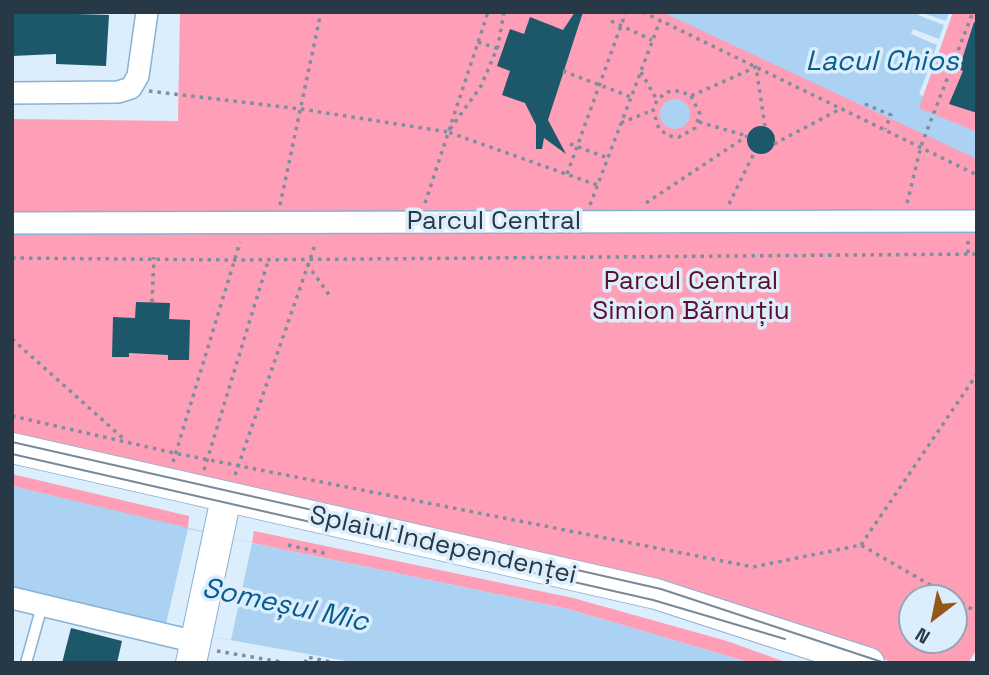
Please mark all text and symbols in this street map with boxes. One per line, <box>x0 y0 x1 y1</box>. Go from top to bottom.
water label: Lacul Chios <box>805 45 959 79</box>
street label: Parcul Central <box>407 206 581 238</box>
park label: Parcul Central Simion Bărnuțiu <box>592 266 790 328</box>
street label: Splaiul Independenței <box>307 500 579 592</box>
water label: Someșul Mic <box>199 572 371 640</box>
north arrow <box>898 584 968 654</box>
text: N <box>911 622 935 650</box>

